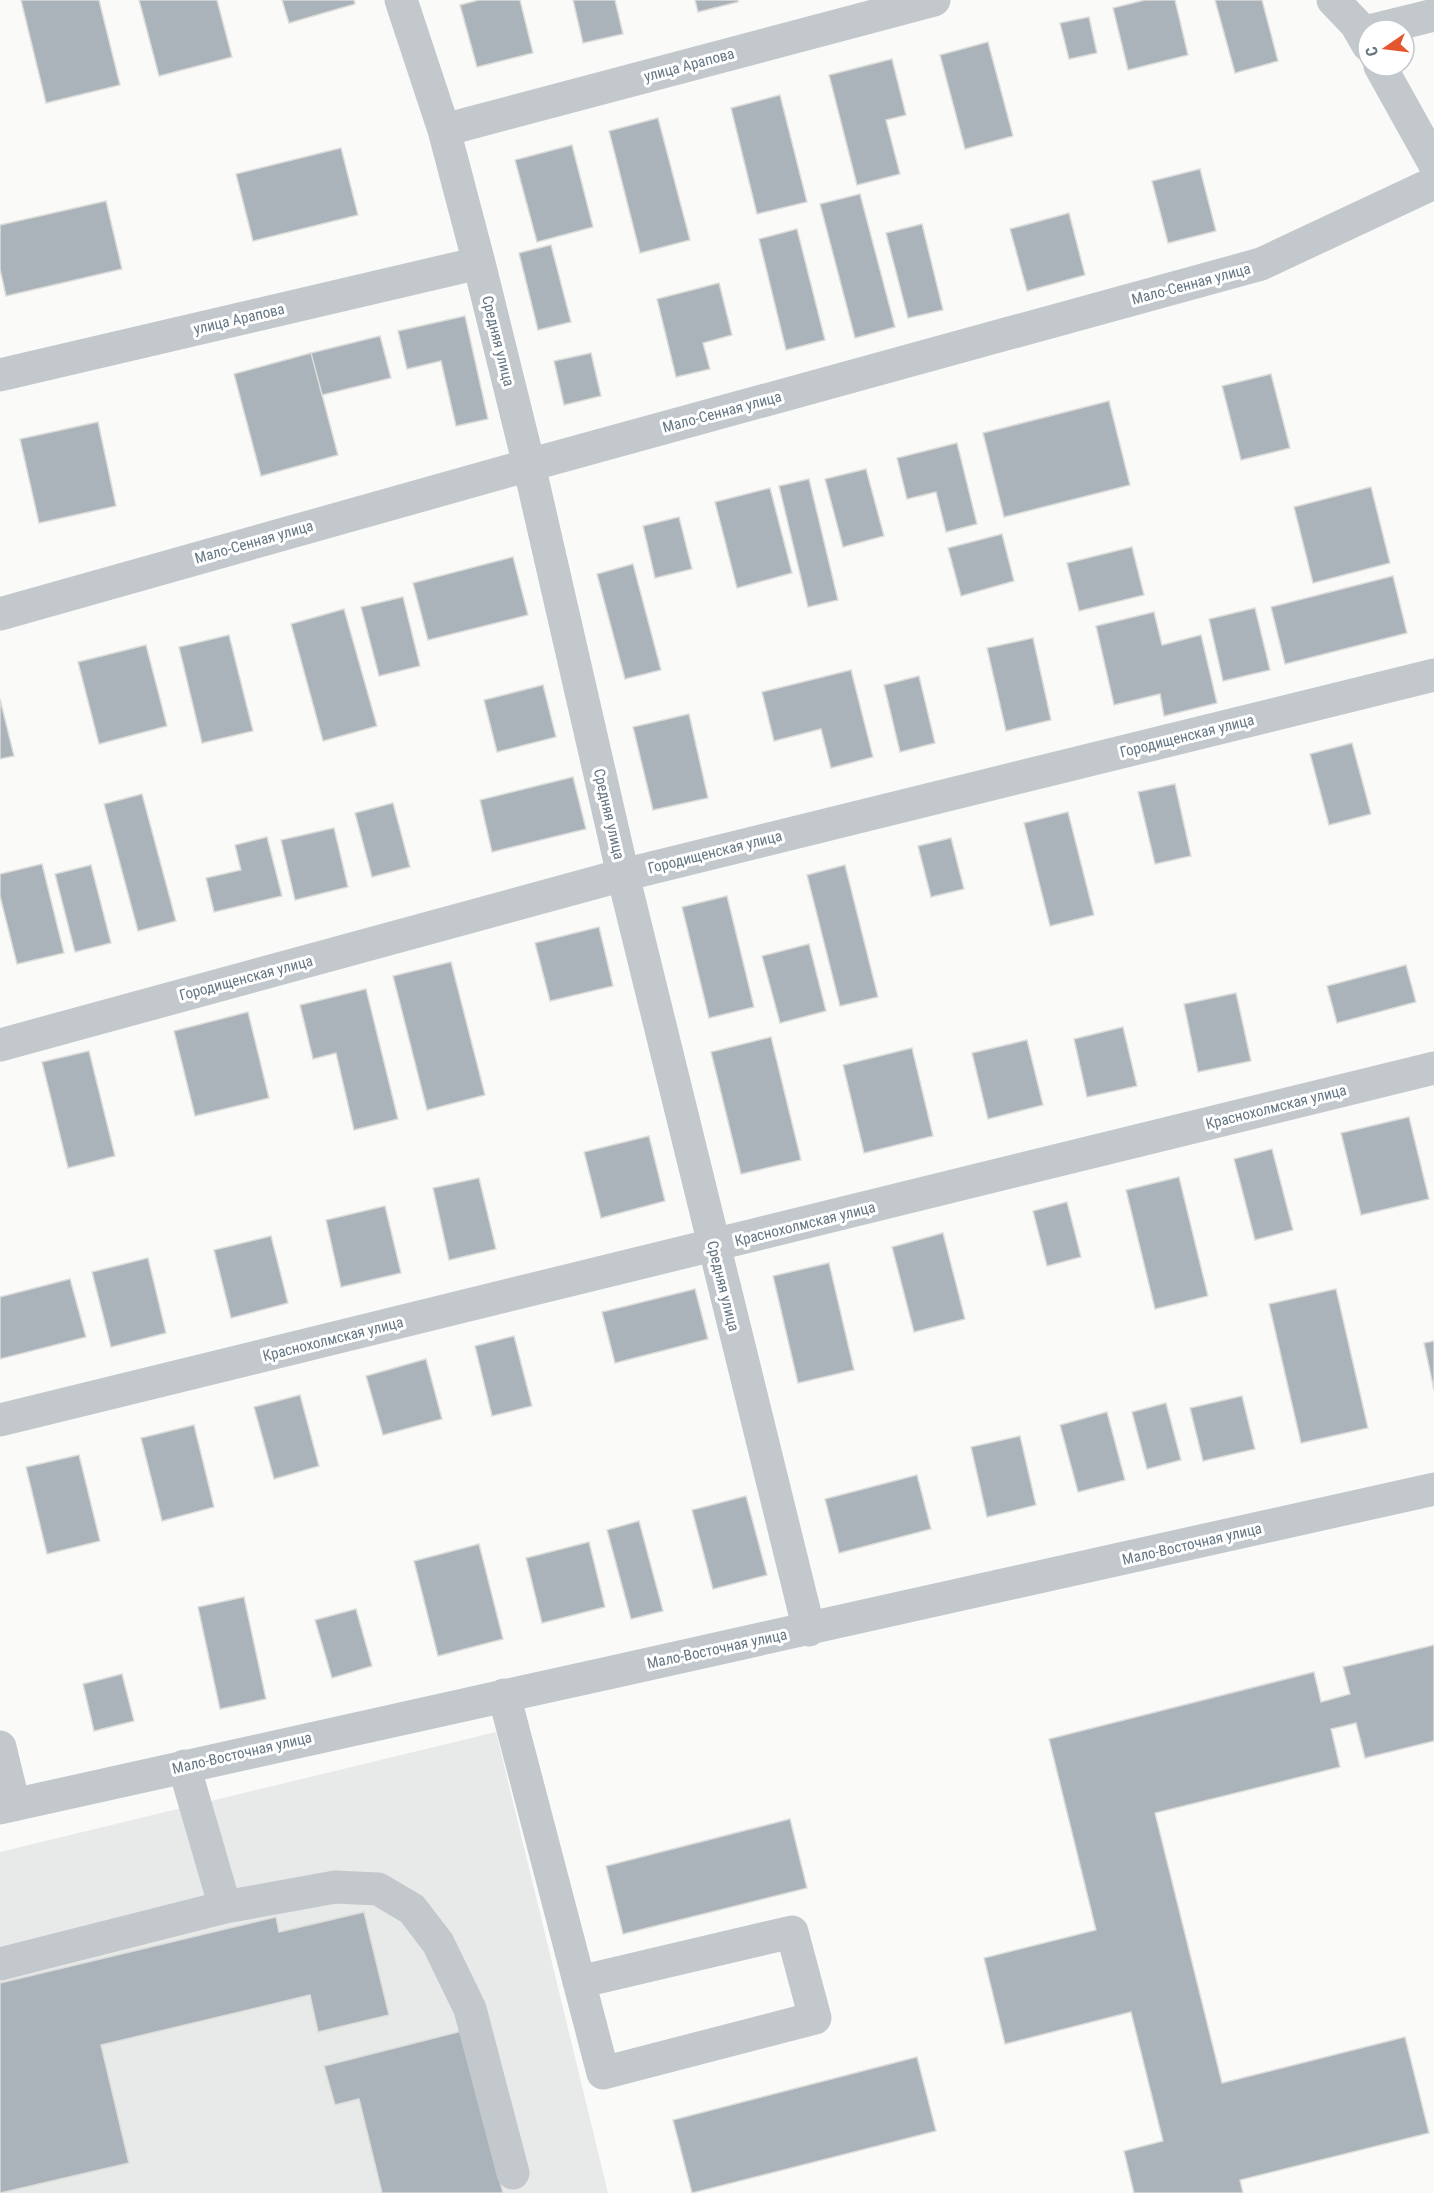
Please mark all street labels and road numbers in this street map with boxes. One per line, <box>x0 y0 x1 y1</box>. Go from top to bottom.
street label: улица Арапова <box>642 44 736 86</box>
street label: Мало-Сенная улица <box>1130 259 1252 309</box>
street label: Средняя улица <box>478 294 518 388</box>
street label: улица Арапова <box>192 300 286 338</box>
street label: Мало-Сенная улица <box>661 387 783 437</box>
street label: Мало-Сенная улица <box>193 516 315 568</box>
street label: Городищенская улица <box>1118 711 1256 761</box>
street label: Средняя улица <box>590 767 628 861</box>
street label: Городищенская улица <box>646 827 784 877</box>
street label: Городищенская улица <box>177 952 315 1004</box>
street label: Краснохолмская улица <box>1204 1081 1348 1133</box>
street label: Краснохолмская улица <box>733 1198 877 1250</box>
street label: Средняя улица <box>703 1239 743 1333</box>
street label: Краснохолмская улица <box>261 1313 405 1365</box>
street label: Мало-Восточная улица <box>1120 1519 1264 1569</box>
street label: Мало-Восточная улица <box>645 1625 789 1673</box>
street label: Мало-Восточная улица <box>170 1728 314 1778</box>

